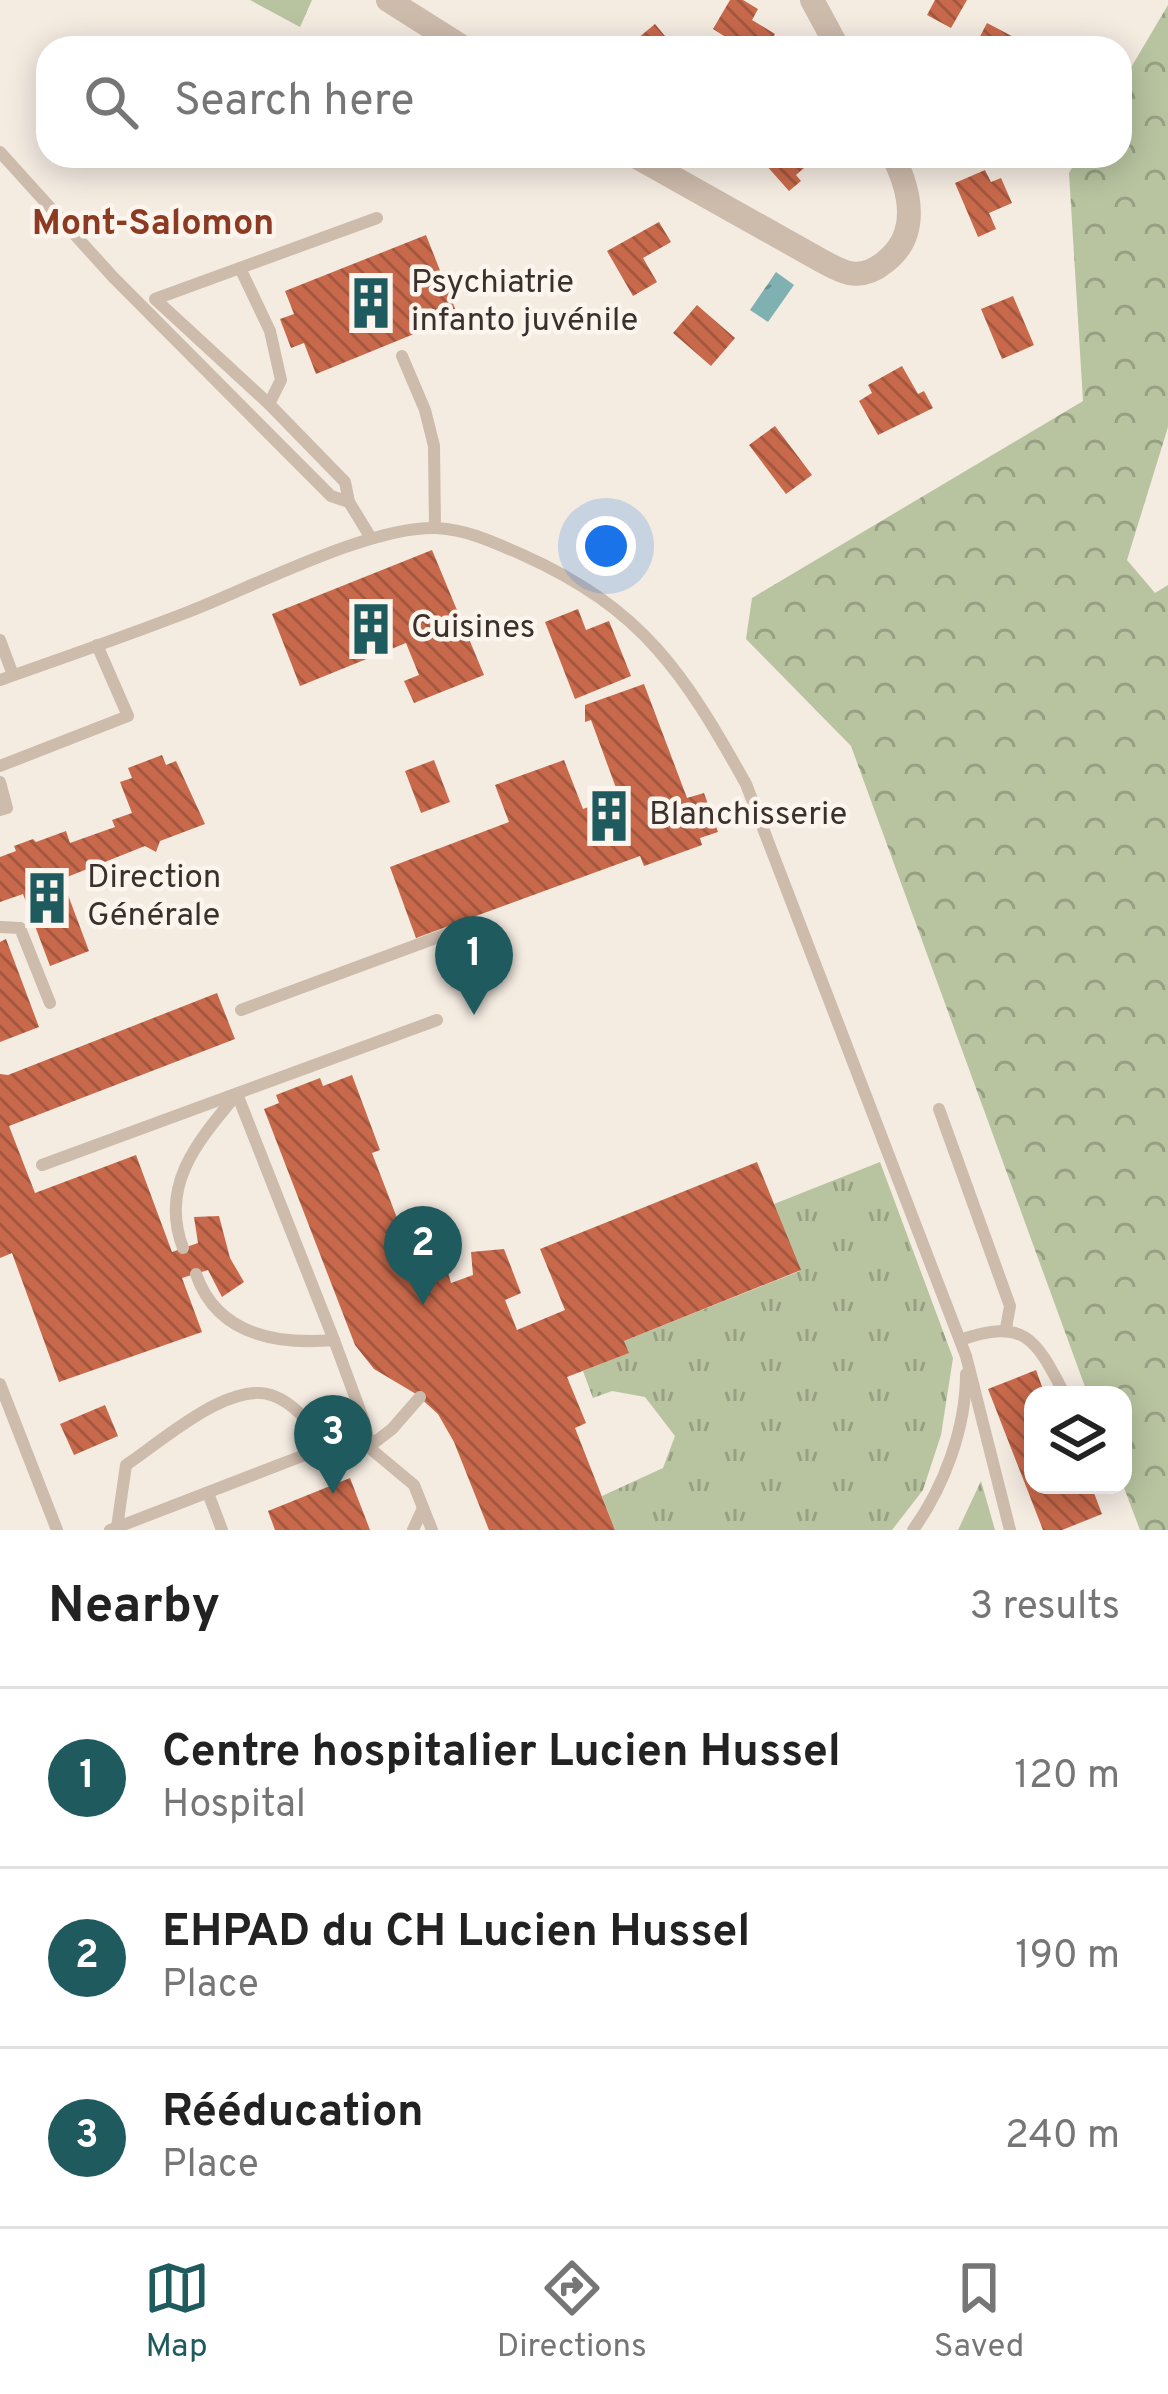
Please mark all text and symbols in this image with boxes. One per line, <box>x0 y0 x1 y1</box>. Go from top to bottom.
search box <box>36 36 1132 168</box>
icon: search <box>78 69 144 135</box>
text: Search here <box>174 74 414 131</box>
district label: Mont-Salomon <box>32 202 274 248</box>
place label: Psychiatrie infanto juvénile <box>411 263 638 343</box>
building icon: Psychiatrie infanto juvénile <box>342 274 400 332</box>
your location <box>576 516 636 576</box>
building icon: Cuisines <box>342 600 400 658</box>
place label: Cuisines <box>411 608 535 650</box>
building icon: Blanchisserie <box>580 787 638 845</box>
place label: Blanchisserie <box>649 795 847 837</box>
place label: Direction Générale <box>87 858 221 938</box>
building icon: Direction Générale <box>18 869 76 927</box>
pin: 1 <box>435 916 513 1015</box>
pin: 2 <box>384 1206 462 1305</box>
map controls <box>1024 1386 1132 1494</box>
button: layers <box>1024 1386 1132 1494</box>
pin: 3 <box>294 1395 372 1494</box>
text: Nearby <box>48 1576 220 1641</box>
text: 3 results <box>970 1584 1120 1633</box>
text: Centre hospitalier Lucien Hussel <box>162 1725 841 1782</box>
text: 1 <box>79 1753 95 1802</box>
text: 120 m <box>1014 1753 1120 1802</box>
text: Hospital <box>162 1782 306 1831</box>
text: EHPAD du CH Lucien Hussel <box>162 1905 750 1962</box>
text: 2 <box>75 1933 99 1982</box>
text: 190 m <box>1015 1933 1120 1982</box>
text: Place <box>162 1962 259 2011</box>
text: Rééducation <box>162 2085 424 2142</box>
text: 3 <box>75 2113 99 2162</box>
text: 240 m <box>1005 2113 1120 2162</box>
text: Place <box>162 2142 259 2191</box>
tab: Map <box>144 2255 210 2369</box>
tab: Directions <box>497 2255 647 2369</box>
tab: Saved <box>934 2255 1024 2369</box>

